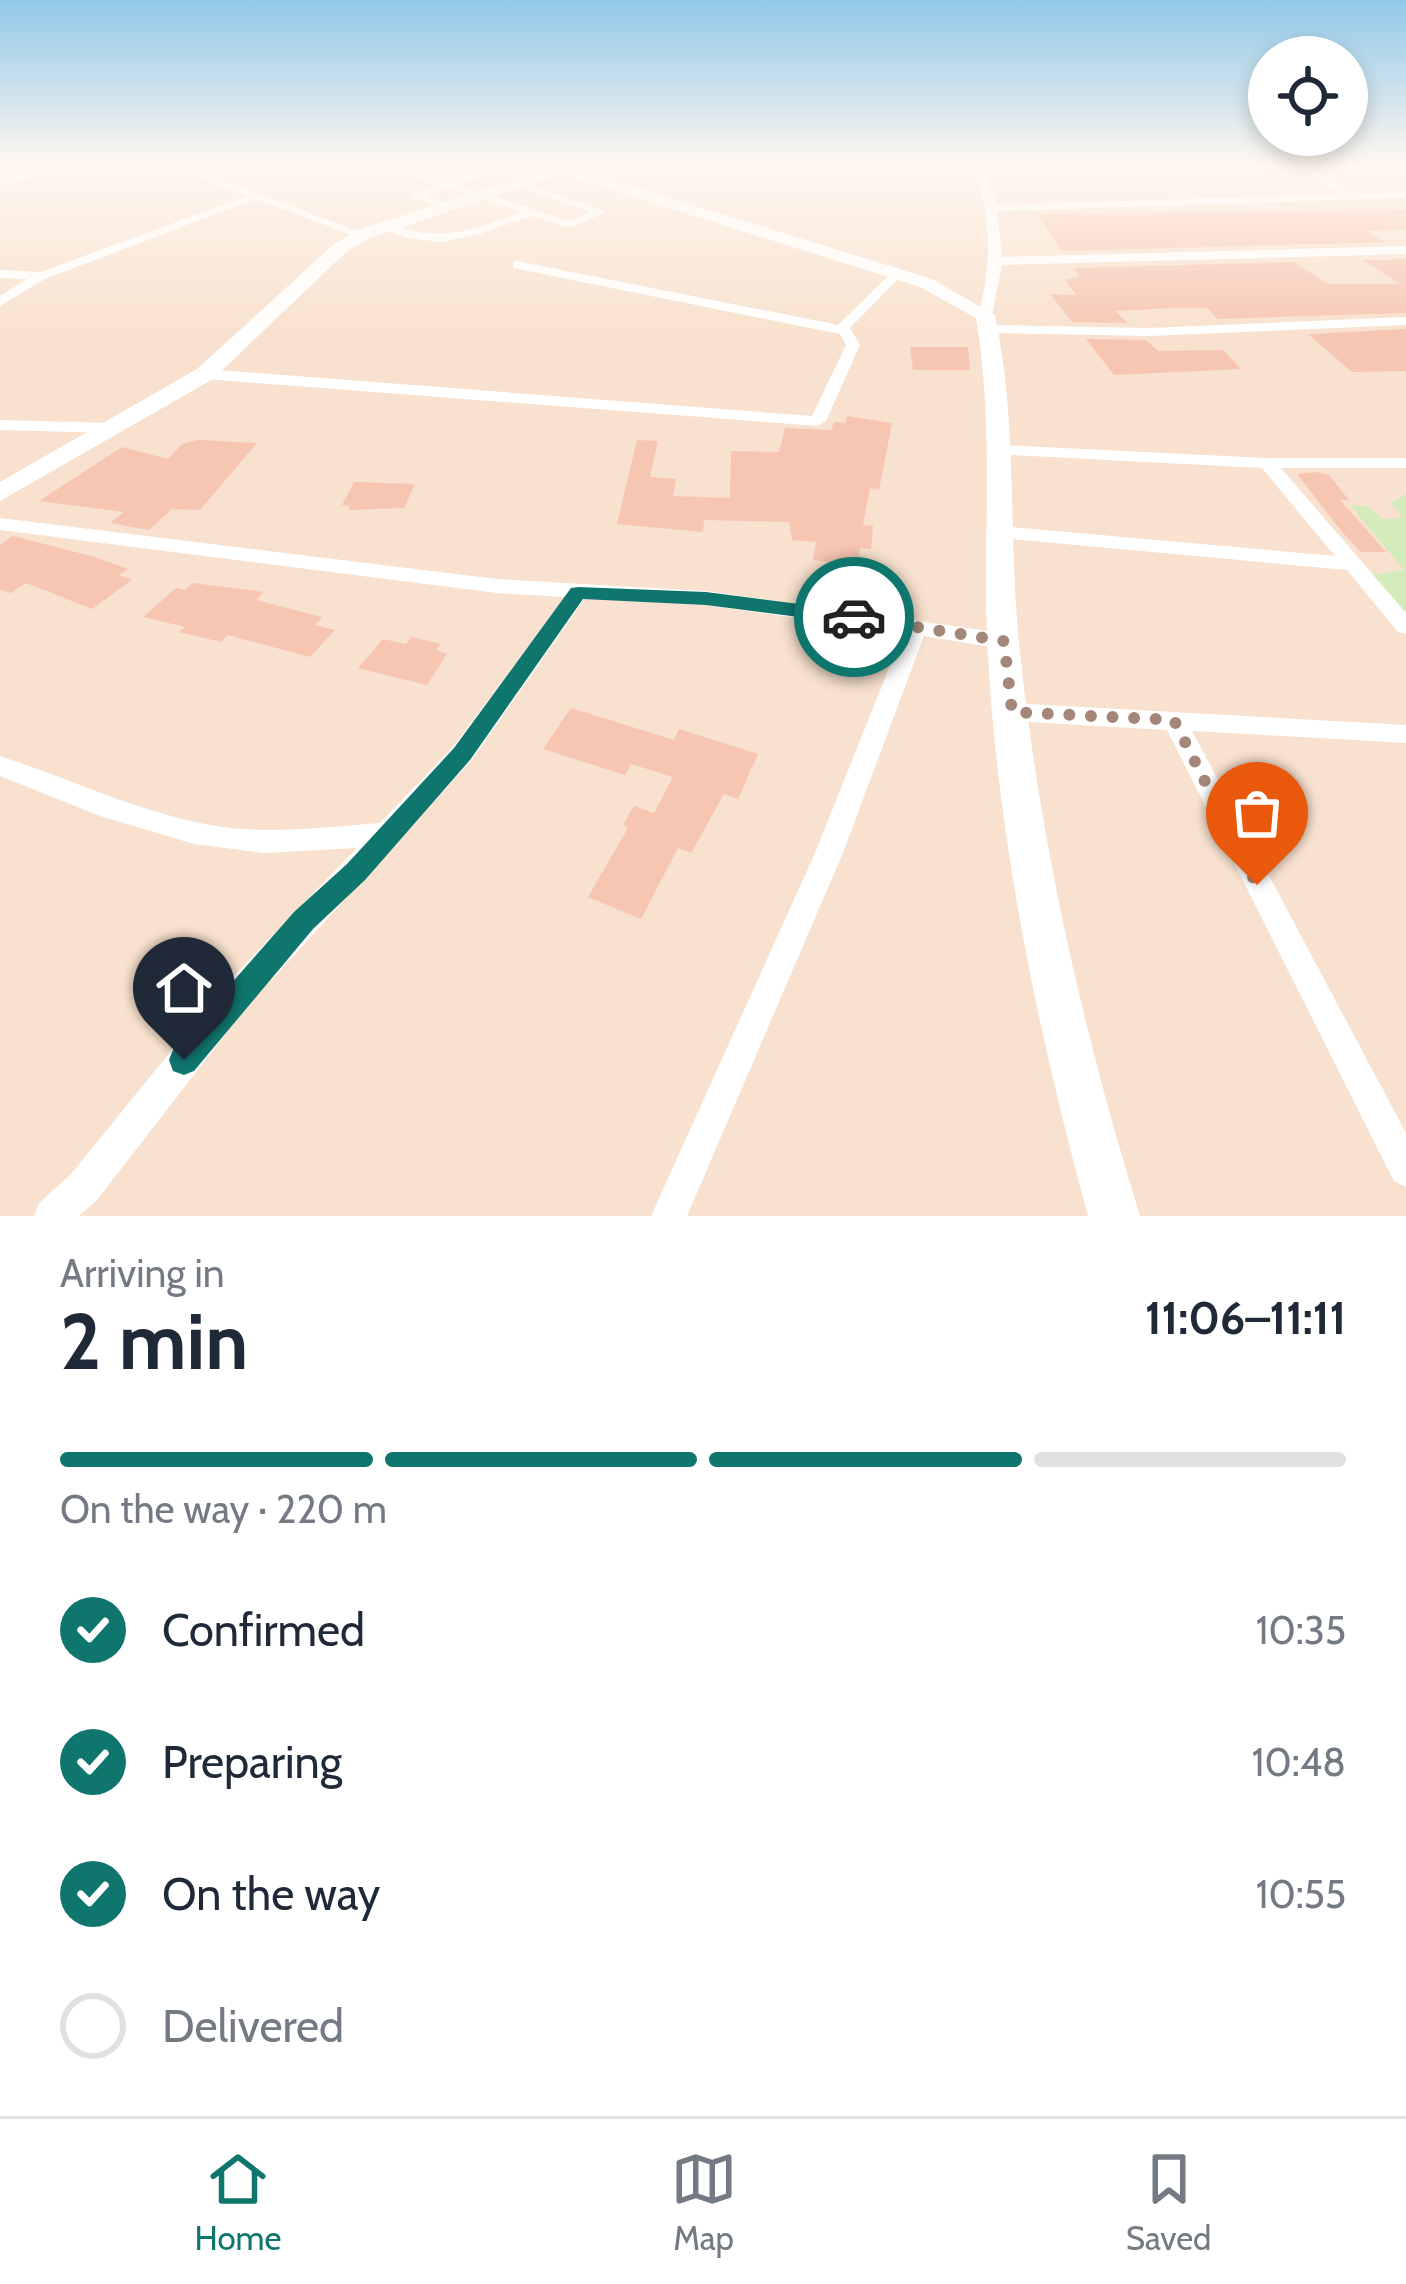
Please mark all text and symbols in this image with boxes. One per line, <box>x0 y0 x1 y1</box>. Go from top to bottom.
map controls <box>1248 36 1368 156</box>
button: locate <box>1248 36 1368 156</box>
courier <box>794 557 914 677</box>
icon: car <box>821 584 887 650</box>
pin <box>1206 762 1308 885</box>
icon: bag <box>1224 780 1290 846</box>
pin <box>133 937 235 1060</box>
icon: home <box>151 955 217 1021</box>
text: Arriving in <box>60 1249 224 1297</box>
text: 11:06–11:11 <box>1145 1291 1346 1345</box>
text: 2 min <box>60 1294 248 1389</box>
text: On the way · 220 m <box>60 1485 387 1533</box>
icon: check <box>60 1597 126 1663</box>
text: Confirmed <box>162 1603 365 1657</box>
text: 10:35 <box>1256 1606 1346 1654</box>
icon: check <box>60 1729 126 1795</box>
text: Preparing <box>162 1735 342 1789</box>
text: 10:48 <box>1252 1738 1346 1786</box>
icon: check <box>60 1861 126 1927</box>
text: On the way <box>162 1867 380 1921</box>
text: 10:55 <box>1256 1870 1346 1918</box>
text: Delivered <box>162 1999 344 2053</box>
tab: Home <box>195 2146 281 2258</box>
tab: Map <box>671 2146 737 2258</box>
tab: Saved <box>1126 2146 1211 2258</box>

